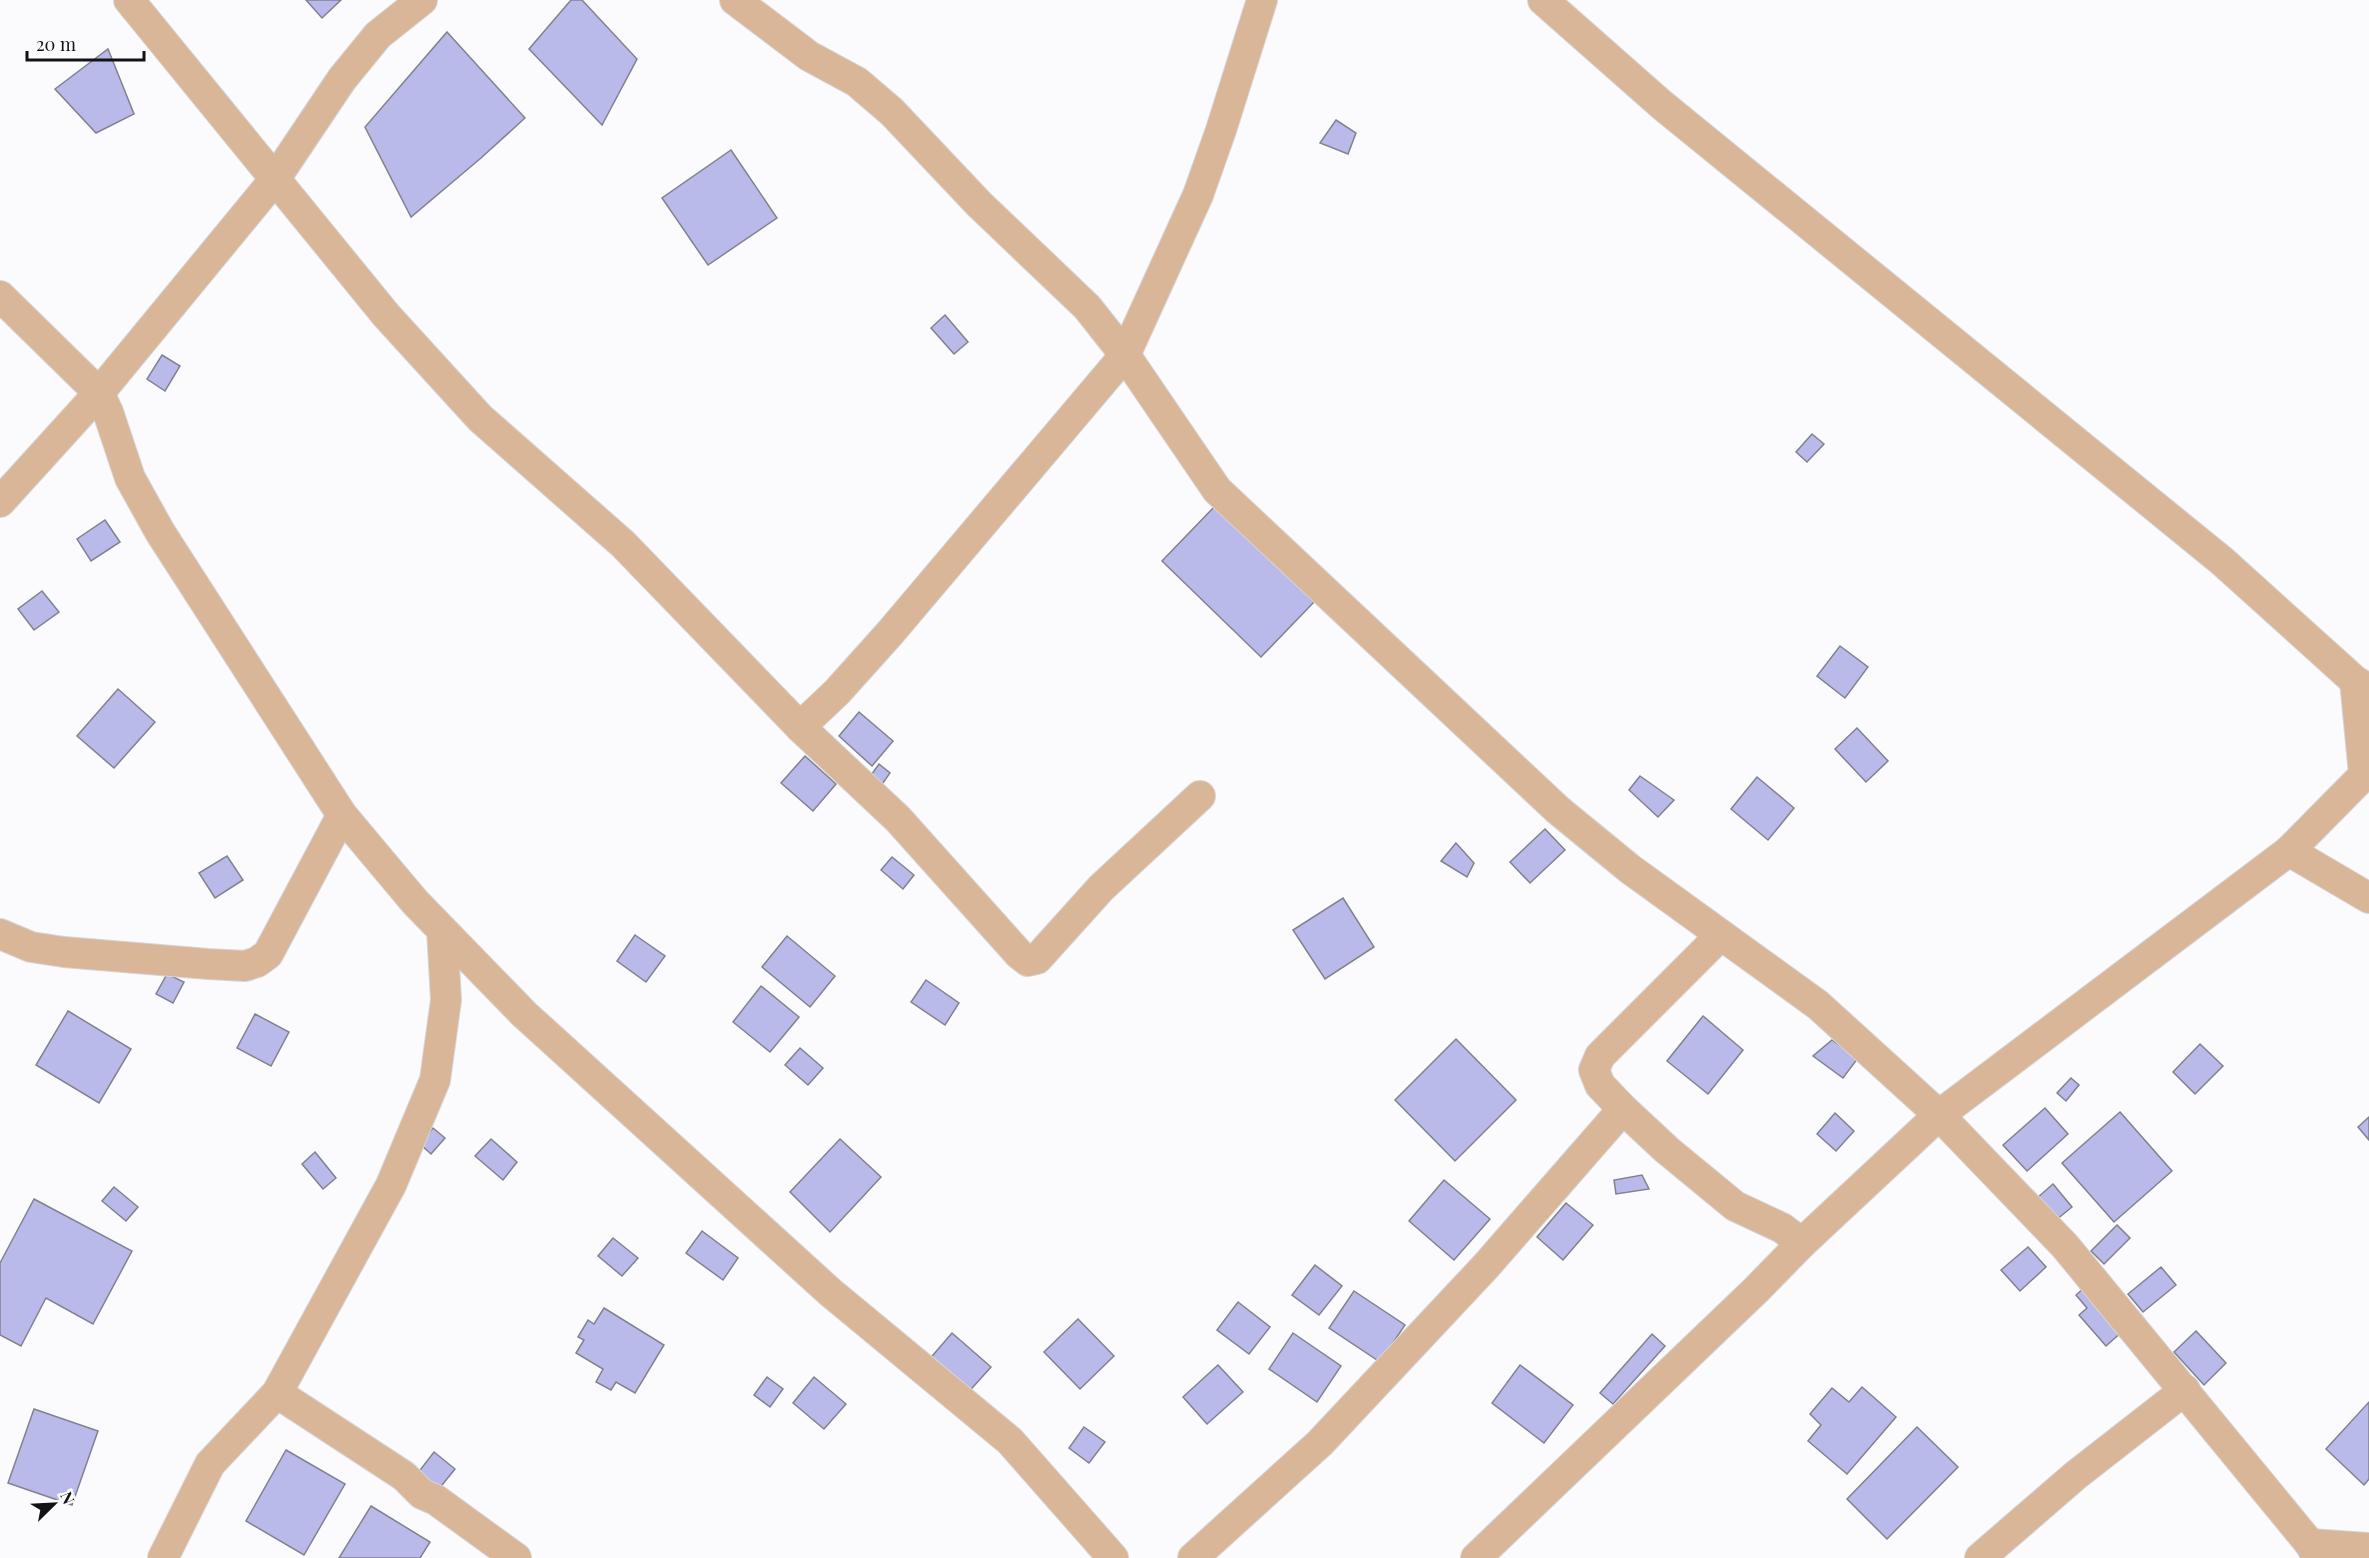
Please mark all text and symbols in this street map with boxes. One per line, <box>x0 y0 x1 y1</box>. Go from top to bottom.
scale bar <box>27 24 144 62</box>
text: 20 m <box>36 32 76 56</box>
north arrow <box>24 1474 84 1534</box>
text: N <box>56 1488 80 1508</box>

